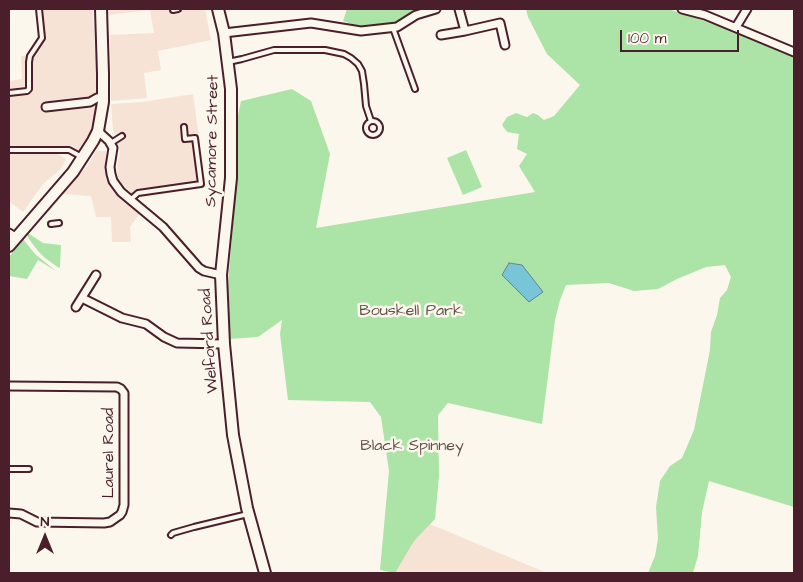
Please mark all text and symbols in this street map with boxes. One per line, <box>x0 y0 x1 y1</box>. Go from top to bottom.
scale bar <box>623 20 742 52</box>
text: 100 m <box>628 28 667 49</box>
street label: Sycamore Street <box>202 75 224 207</box>
street label: Welford Road <box>197 288 223 394</box>
park label: Bouskell Park <box>359 302 463 322</box>
street label: Laurel Road <box>100 408 120 498</box>
park label: Black Spinney <box>360 437 464 457</box>
north arrow <box>20 512 70 562</box>
text: N <box>41 512 49 532</box>

